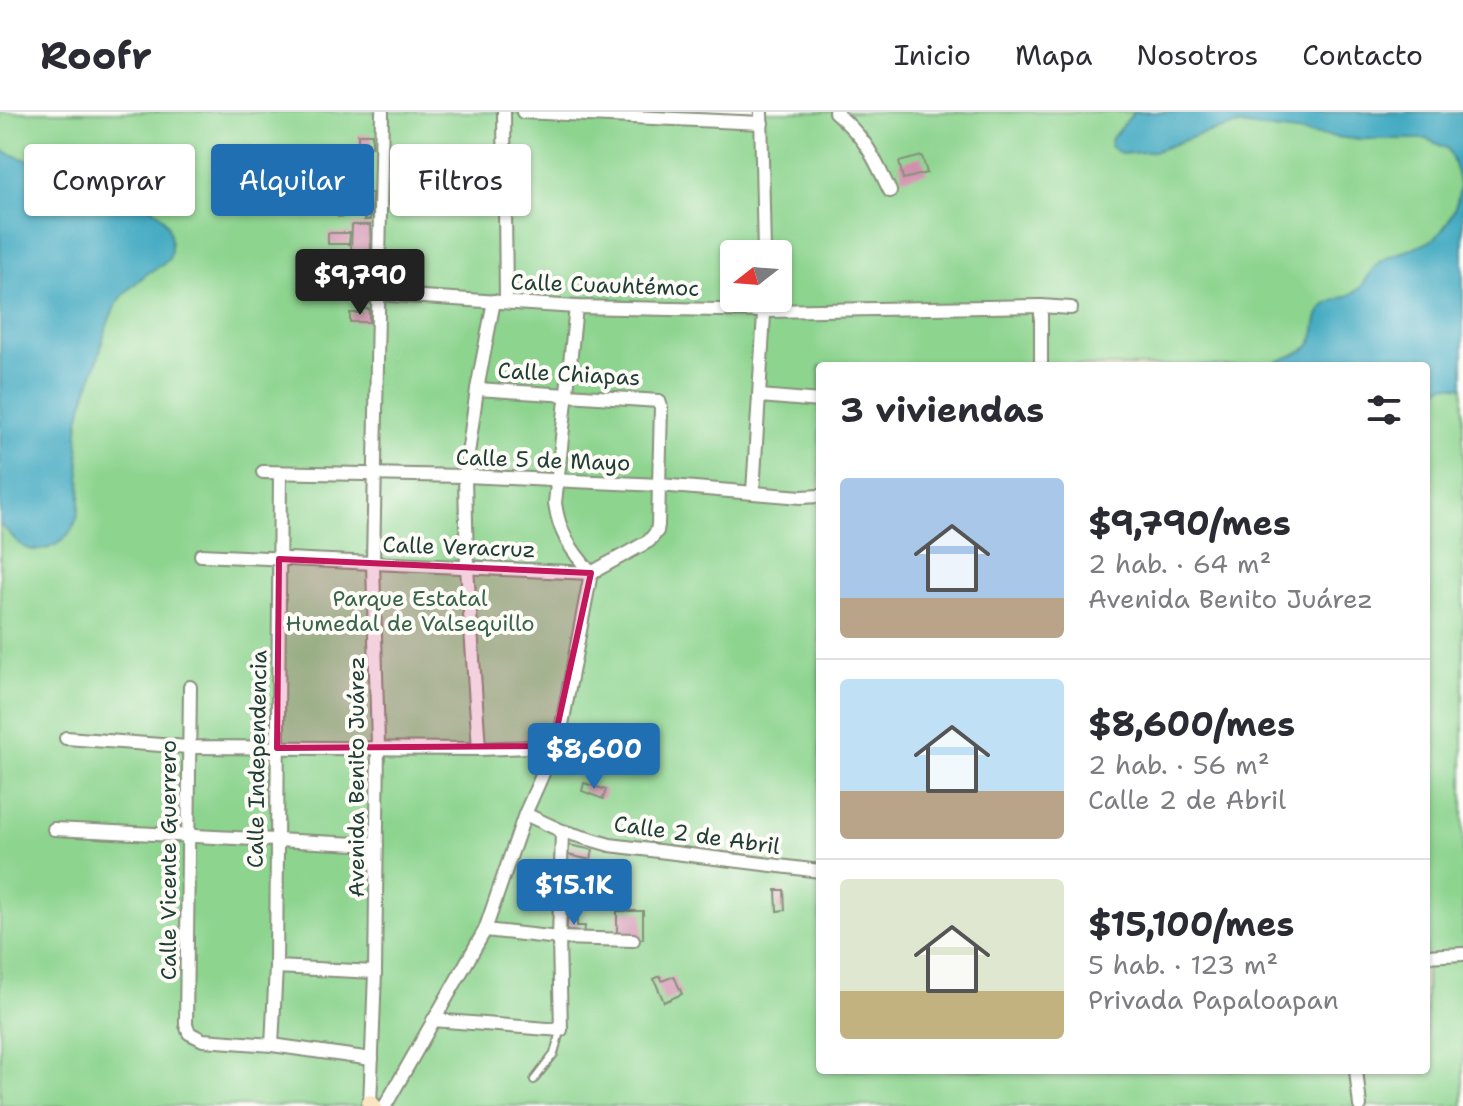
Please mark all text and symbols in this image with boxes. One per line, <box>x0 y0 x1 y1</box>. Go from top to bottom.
text: Roofr <box>40 30 152 81</box>
text: Inicio <box>894 36 971 74</box>
text: Mapa <box>1015 36 1092 74</box>
text: Nosotros <box>1136 36 1258 74</box>
text: Contacto <box>1302 36 1423 74</box>
chip: Comprar <box>24 144 195 216</box>
chip: Alquilar <box>211 144 374 216</box>
chip: Filtros <box>390 144 531 216</box>
north arrow <box>720 240 792 312</box>
map controls <box>720 240 792 312</box>
pin: $9,790 <box>295 249 425 317</box>
text: $9,790 <box>313 257 407 292</box>
street label: Calle Cuauhtémoc <box>510 267 700 303</box>
street label: Calle Chiapas <box>497 356 641 392</box>
text: 3 viviendas <box>840 387 1044 433</box>
icon: filters <box>1362 388 1406 432</box>
street label: Calle 5 de Mayo <box>455 442 631 478</box>
text: $9,790/mes <box>1088 500 1291 546</box>
icon: home <box>904 510 1000 606</box>
street label: Calle Veracruz <box>382 530 536 564</box>
text: 2 hab. · 64 m² <box>1088 546 1271 581</box>
text: Avenida Benito Juárez <box>1088 581 1373 616</box>
park label: Parque Estatal Humedal de Valsequillo <box>286 584 534 638</box>
street label: Calle Independencia <box>241 649 273 868</box>
street label: Avenida Benito Juárez <box>342 656 371 898</box>
text: $8,600/mes <box>1088 701 1295 747</box>
icon: home <box>904 711 1000 807</box>
pin: $8,600 <box>529 723 659 791</box>
text: $8,600 <box>546 731 642 766</box>
street label: Calle Vicente Guerrero <box>154 740 183 980</box>
text: 2 hab. · 56 m² <box>1088 747 1270 782</box>
text: Calle 2 de Abril <box>1088 782 1286 817</box>
street label: Calle 2 de Abril <box>612 809 782 861</box>
pin: $15.1K <box>509 859 639 927</box>
text: $15.1K <box>535 867 613 902</box>
text: $15,100/mes <box>1088 901 1295 947</box>
icon: home <box>904 911 1000 1007</box>
text: 5 hab. · 123 m² <box>1088 947 1278 982</box>
text: Privada Papaloapan <box>1088 982 1339 1017</box>

